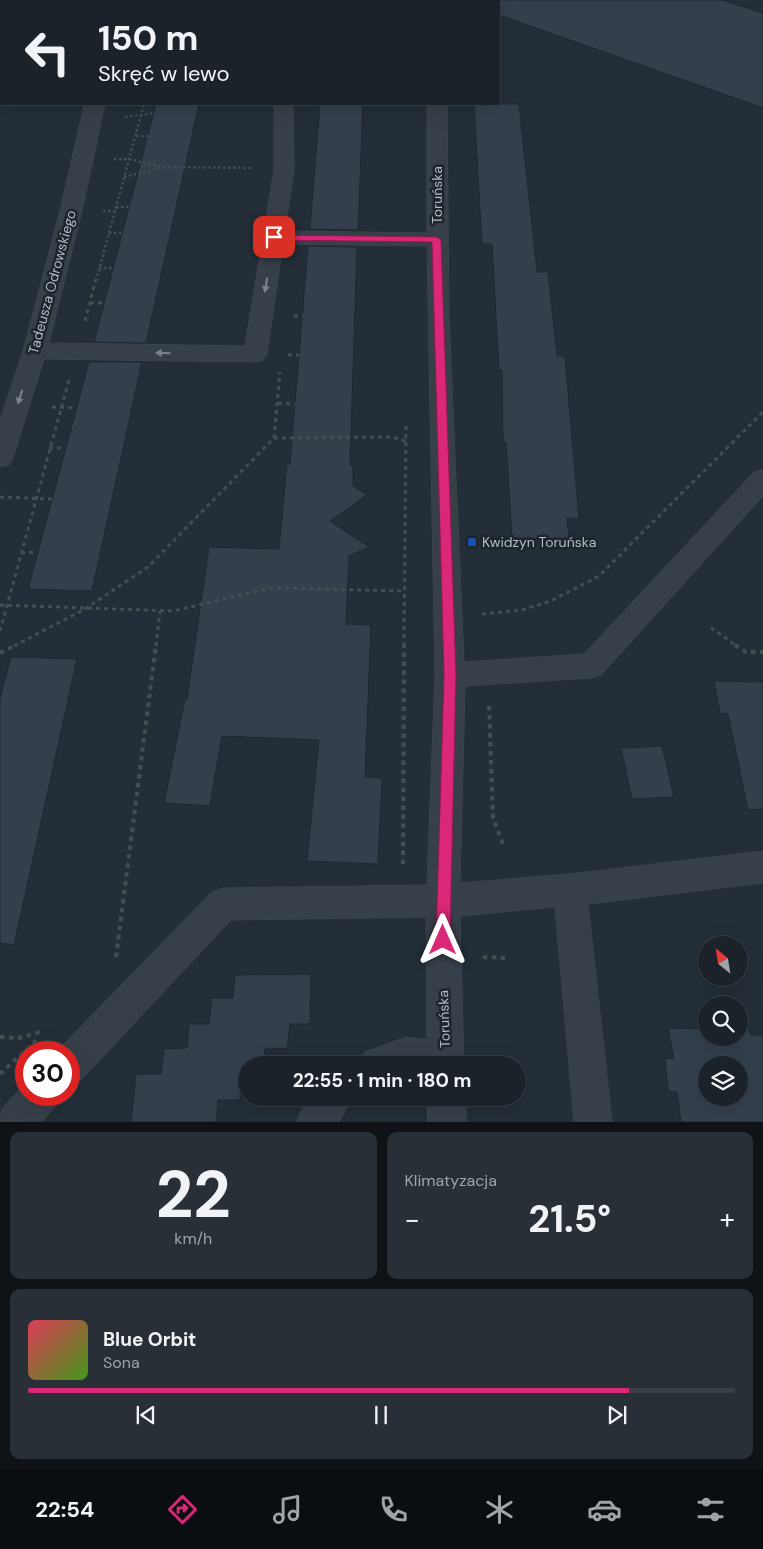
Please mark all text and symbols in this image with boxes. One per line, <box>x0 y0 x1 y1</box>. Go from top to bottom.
text: 150 m <box>98 15 198 61</box>
icon: left <box>15 20 80 85</box>
text: Skręć w lewo <box>98 59 230 88</box>
street label: Toruńska <box>428 166 446 224</box>
street label: Tadeusza Odrowskiego <box>24 208 80 356</box>
pin <box>253 216 295 258</box>
icon: arrive <box>260 223 288 251</box>
one-way arrow <box>262 277 270 293</box>
one-way arrow <box>154 349 170 357</box>
one-way arrow <box>16 390 24 405</box>
place label: Kwidzyn Toruńska <box>482 533 596 551</box>
marker: Kwidzyn Toruńska <box>466 536 478 548</box>
position arrow <box>416 913 468 965</box>
north arrow <box>698 936 748 986</box>
map controls <box>698 936 748 1106</box>
street label: Toruńska <box>434 990 454 1048</box>
button: search <box>698 996 748 1046</box>
speed limit sign: 30 <box>15 1041 80 1106</box>
button: layers <box>698 1056 748 1106</box>
text: 22:55 · 1 min · 180 m <box>293 1068 471 1093</box>
text: 22 <box>156 1153 231 1237</box>
text: Klimatyzacja <box>405 1170 497 1191</box>
text: 21.5° <box>528 1194 611 1244</box>
text: − <box>405 1201 420 1238</box>
text: + <box>720 1201 735 1238</box>
text: km/h <box>174 1228 212 1249</box>
text: Blue Orbit <box>103 1327 196 1352</box>
text: Sona <box>103 1352 140 1373</box>
icon: previous <box>132 1401 160 1429</box>
icon: pause <box>367 1401 395 1429</box>
icon: next <box>603 1401 631 1429</box>
icon: directions <box>165 1492 200 1527</box>
icon: music <box>270 1492 305 1527</box>
icon: phone <box>376 1492 411 1527</box>
icon: climate <box>482 1492 517 1527</box>
icon: car <box>587 1492 622 1527</box>
icon: filters <box>693 1492 728 1527</box>
text: 22:54 <box>35 1495 94 1524</box>

